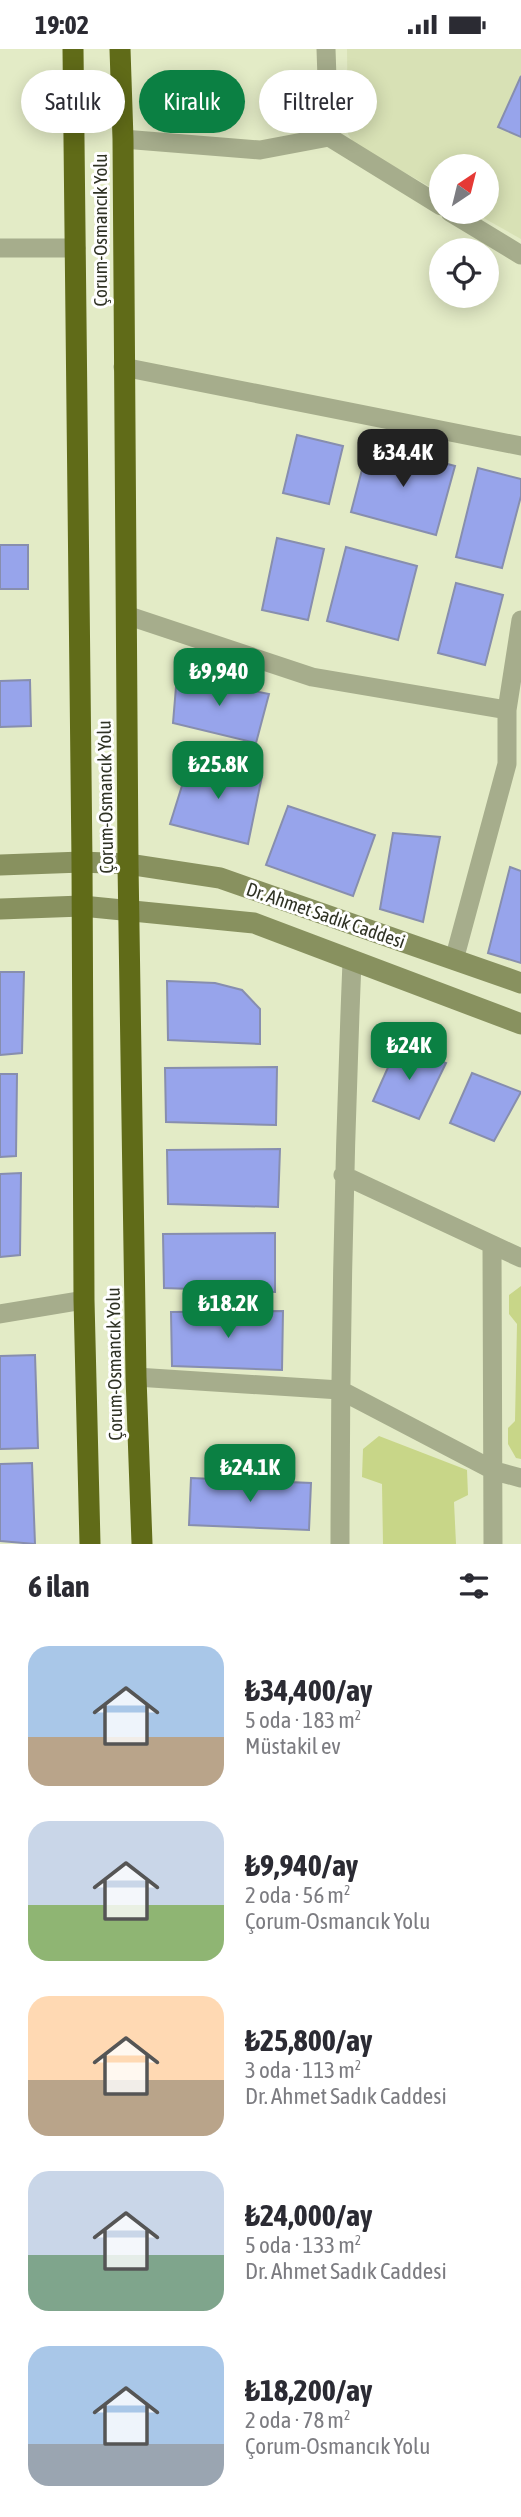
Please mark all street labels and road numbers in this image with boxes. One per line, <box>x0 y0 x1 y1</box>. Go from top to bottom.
street label: Çorum-Osmancık Yolu <box>89 153 111 307</box>
street label: Çorum-Osmancık Yolu <box>93 720 117 874</box>
street label: Dr. Ahmet Sadık Caddesi <box>244 877 408 953</box>
street label: Çorum-Osmancık Yolu <box>102 1287 126 1441</box>

